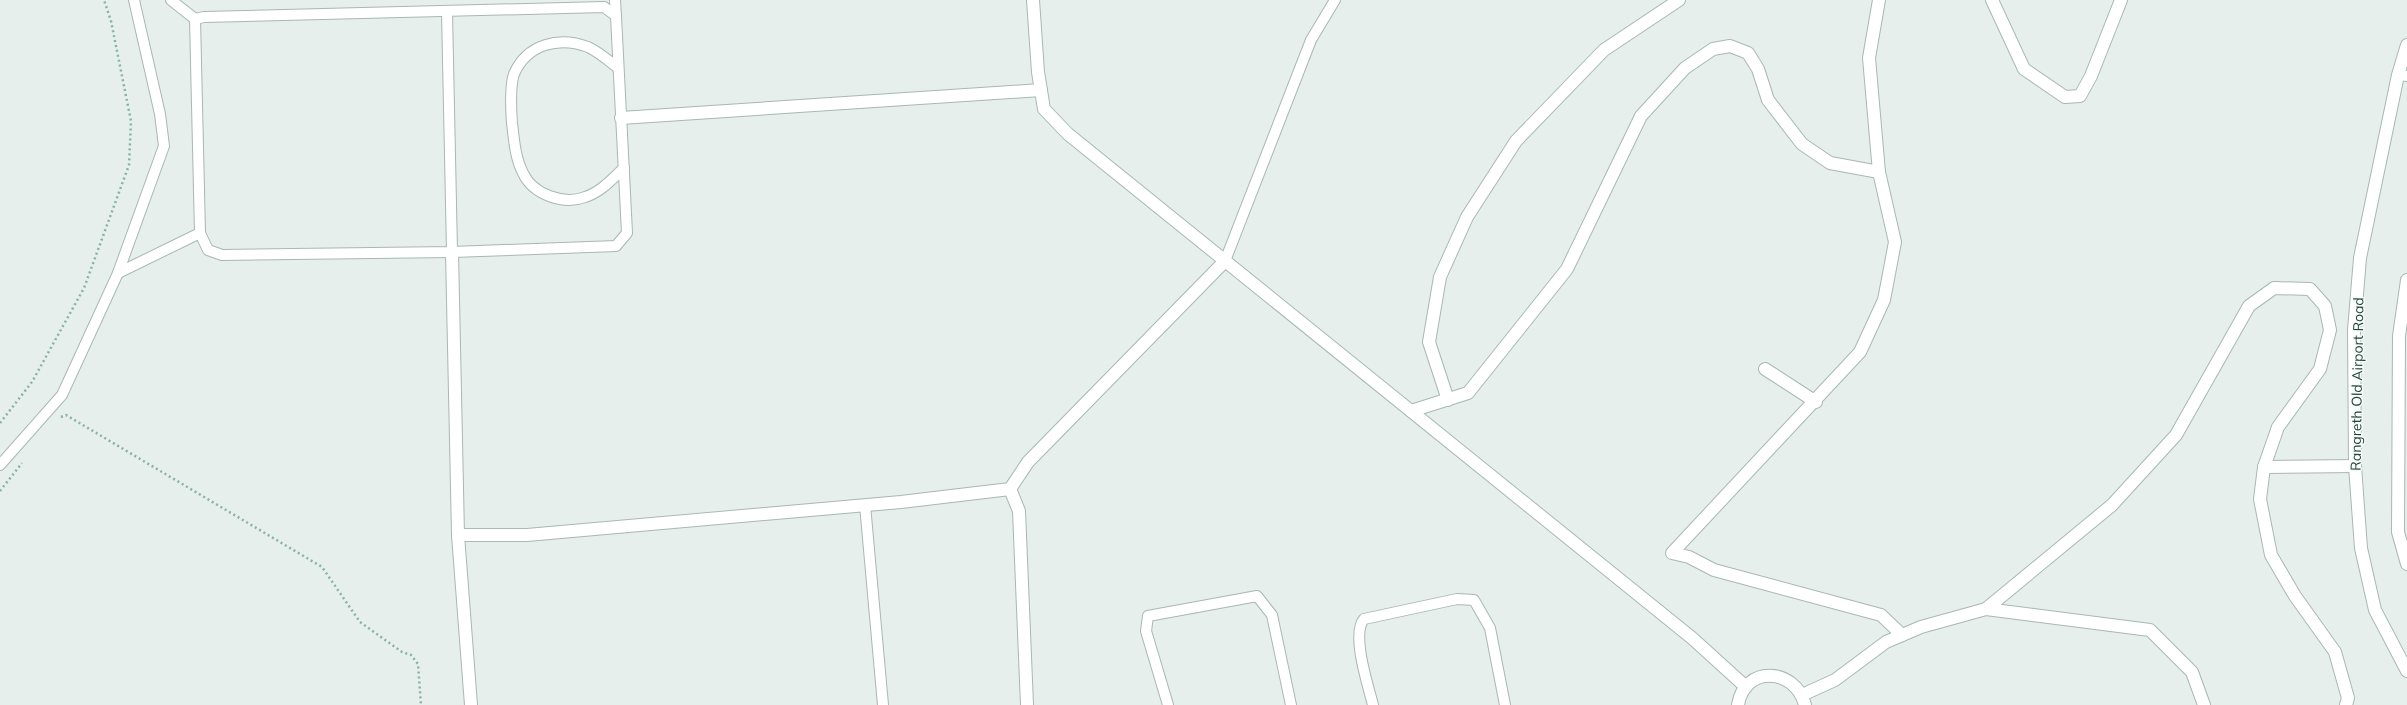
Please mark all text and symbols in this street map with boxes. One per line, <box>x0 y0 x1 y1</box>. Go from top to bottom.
street label: Rangreth Old Airport Road <box>2346 297 2368 471</box>

